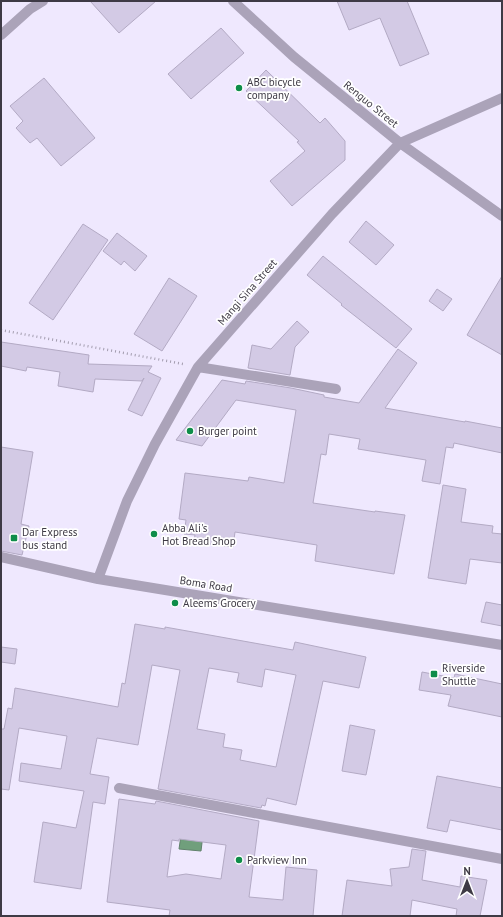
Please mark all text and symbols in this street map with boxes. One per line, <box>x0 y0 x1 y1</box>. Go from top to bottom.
place label: ABC bicycle company <box>247 75 302 102</box>
street label: Renguo Street <box>341 78 401 130</box>
marker: ABC bicycle company <box>234 83 244 93</box>
street label: Mangi Sina Street <box>214 256 280 328</box>
place label: Burger point <box>198 424 257 438</box>
marker: Burger point <box>185 426 195 436</box>
place label: Abba Ali's Hot Bread Shop <box>162 521 236 548</box>
place label: Dar Express bus stand <box>22 525 78 552</box>
marker: Abba Ali's Hot Bread Shop <box>149 529 159 539</box>
marker: Dar Express bus stand <box>9 533 19 543</box>
street label: Boma Road <box>179 573 233 595</box>
place label: Aleems Grocery <box>183 596 257 610</box>
marker: Aleems Grocery <box>170 598 180 608</box>
place label: Riverside Shuttle <box>442 661 485 688</box>
marker: Riverside Shuttle <box>429 669 439 679</box>
place label: Parkview Inn <box>247 853 307 867</box>
marker: Parkview Inn <box>234 855 244 865</box>
north arrow <box>447 861 487 901</box>
text: N <box>463 864 471 878</box>

